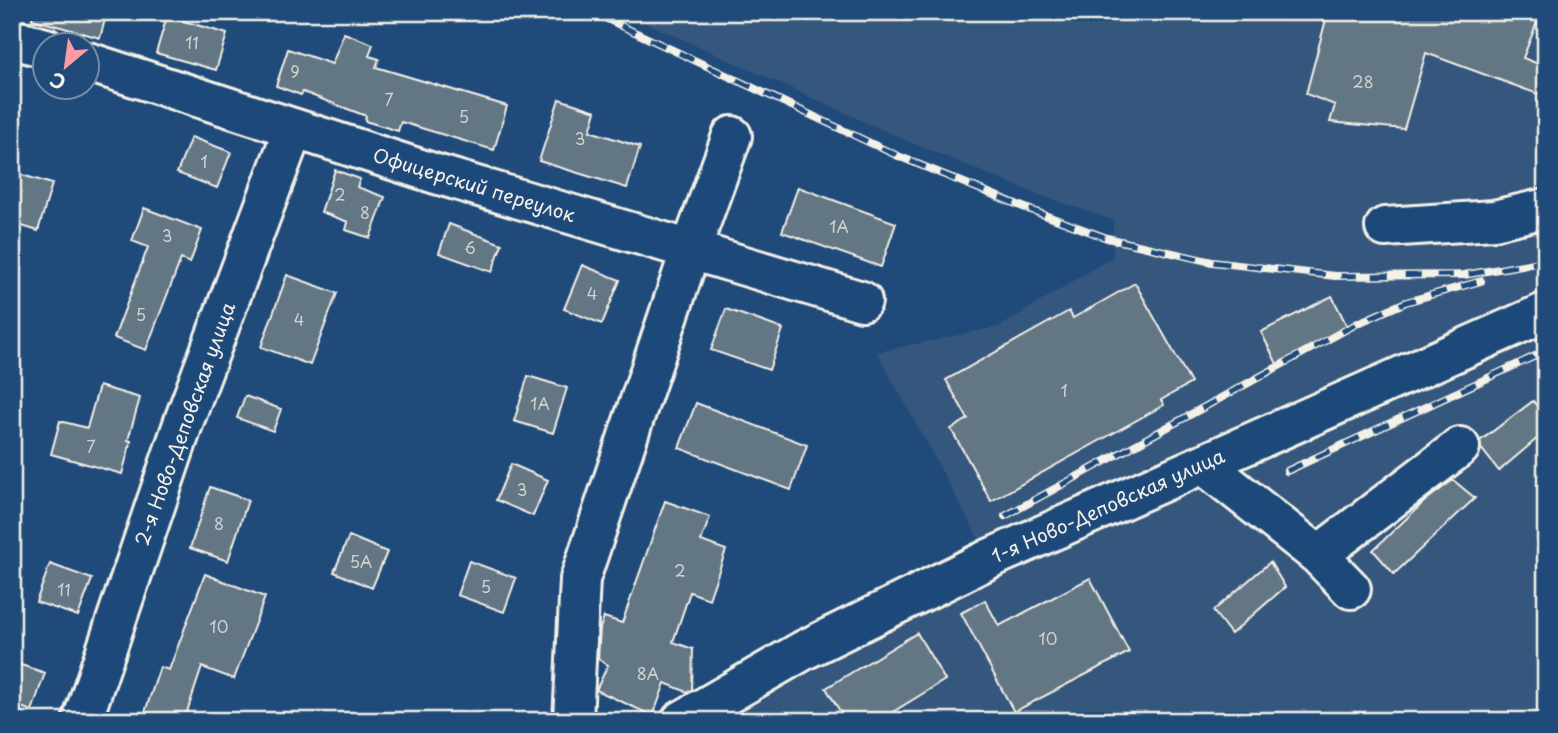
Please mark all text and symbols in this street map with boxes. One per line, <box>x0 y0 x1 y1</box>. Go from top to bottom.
house number: 11 <box>185 30 199 54</box>
north arrow <box>32 32 102 102</box>
house number: 9 <box>290 59 300 83</box>
text: С <box>44 66 70 97</box>
house number: 28 <box>1352 69 1374 93</box>
house number: 7 <box>384 87 394 111</box>
house number: 5 <box>459 104 469 128</box>
house number: 3 <box>575 126 585 150</box>
street label: Офицерский переулок <box>370 140 580 228</box>
house number: 1 <box>200 149 208 173</box>
house number: 2 <box>334 182 346 206</box>
house number: 8 <box>360 200 370 224</box>
house number: 1А <box>829 214 849 238</box>
house number: 3 <box>162 223 172 247</box>
house number: 6 <box>464 235 476 259</box>
house number: 4 <box>587 281 597 305</box>
street label: 2-я Ново-Деповская улица <box>127 298 241 549</box>
house number: 5 <box>136 302 146 326</box>
house number: 4 <box>294 307 304 331</box>
house number: 1 <box>1060 378 1068 402</box>
house number: 1А <box>530 391 550 415</box>
house number: 7 <box>86 434 96 458</box>
street label: 1-я Ново-Деповская улица <box>987 441 1229 569</box>
house number: 3 <box>517 477 527 501</box>
house number: 8 <box>214 511 224 535</box>
house number: 5А <box>350 549 372 573</box>
house number: 2 <box>674 558 686 582</box>
house number: 5 <box>481 574 491 598</box>
house number: 11 <box>57 577 71 601</box>
house number: 10 <box>210 614 228 638</box>
house number: 10 <box>1039 626 1057 650</box>
house number: 8А <box>637 661 659 685</box>

